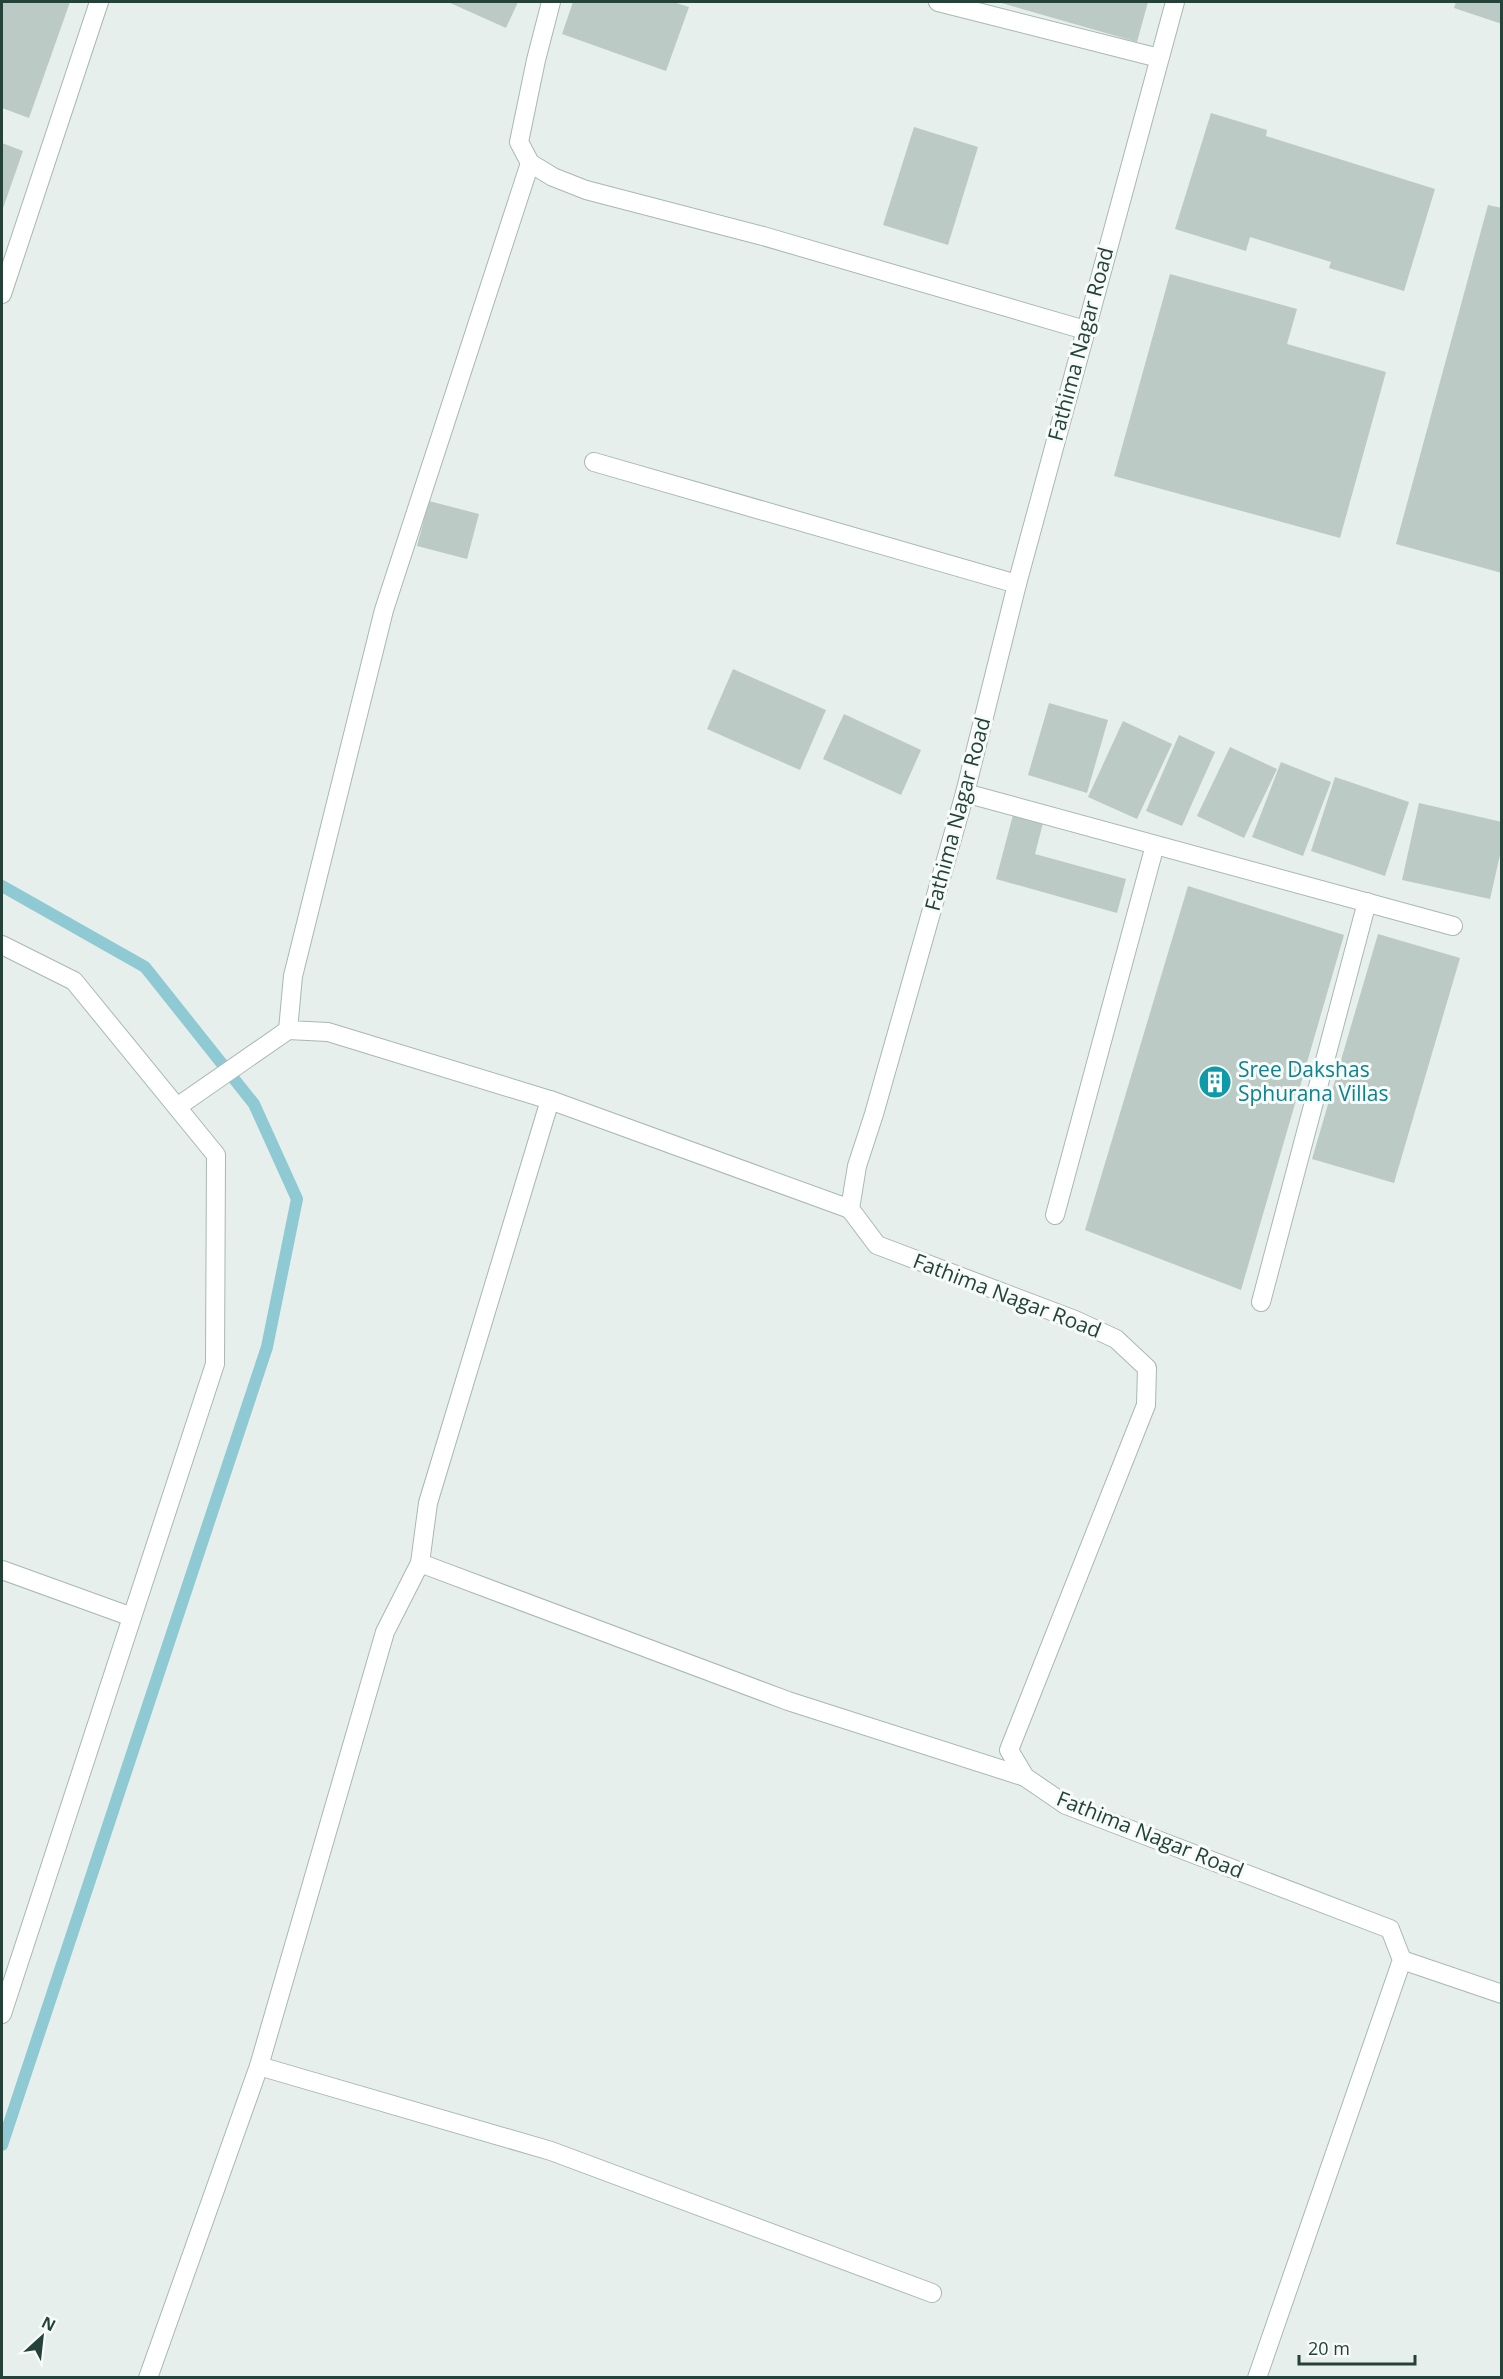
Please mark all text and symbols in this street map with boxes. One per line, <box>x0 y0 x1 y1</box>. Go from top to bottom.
street label: Fathima Nagar Road <box>1041 244 1119 444</box>
street label: Fathima Nagar Road <box>918 714 996 914</box>
place label: Sree Dakshas Sphurana Villas <box>1238 1055 1388 1107</box>
building icon: Sree Dakshas Sphurana Villas <box>1197 1064 1233 1100</box>
street label: Fathima Nagar Road <box>909 1246 1105 1344</box>
street label: Fathima Nagar Road <box>1053 1784 1248 1884</box>
north arrow <box>12 2307 72 2367</box>
text: N <box>38 2311 60 2336</box>
scale bar <box>1299 2328 1414 2366</box>
text: 20 m <box>1308 2336 1350 2360</box>

